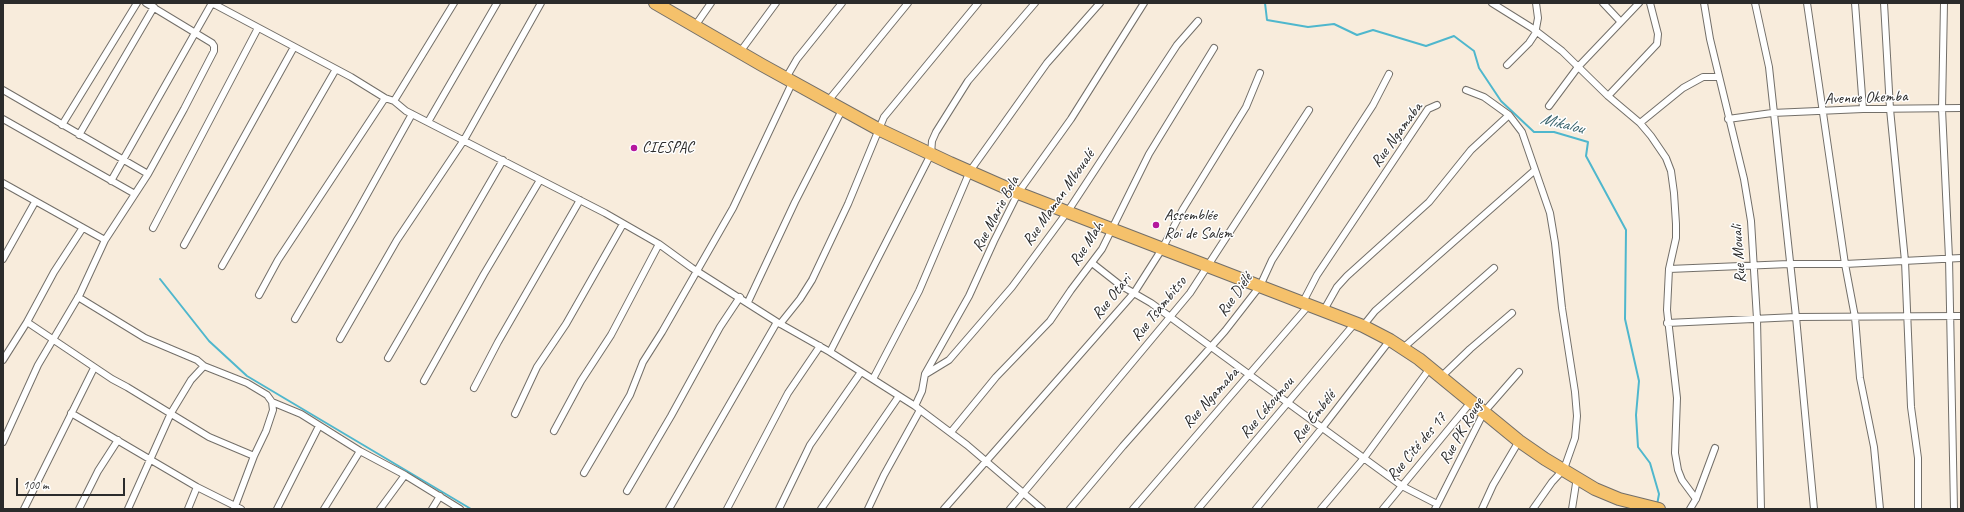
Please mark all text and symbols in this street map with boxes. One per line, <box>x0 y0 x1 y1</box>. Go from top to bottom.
street label: Avenue Okemba <box>1824 87 1908 109</box>
street label: Rue Ngamaba <box>1367 99 1427 171</box>
water label: Mikalou <box>1538 109 1586 139</box>
place label: CIESPAC <box>642 138 694 158</box>
marker: CIESPAC <box>629 143 639 153</box>
street label: Rue Maman Mboualé <box>1019 146 1099 250</box>
street label: Rue Marie Bela <box>968 173 1024 255</box>
place label: Assemblée Roi de Salem <box>1164 206 1233 244</box>
street label: Rue Mah <box>1066 218 1108 270</box>
marker: Assemblée Roi de Salem <box>1151 220 1161 230</box>
street label: Rue Mouali <box>1727 224 1751 284</box>
street label: Rue Diélé <box>1213 270 1257 320</box>
street label: Rue Otari <box>1088 271 1136 323</box>
street label: Rue Tsambitso <box>1127 273 1191 345</box>
street label: Rue Ngamaba <box>1179 364 1243 432</box>
street label: Rue Lékoumou <box>1236 373 1298 443</box>
street label: Rue Embélé <box>1288 387 1340 447</box>
street label: Rue PK Rouge <box>1435 395 1489 467</box>
street label: Rue Cité des 17 <box>1383 409 1451 485</box>
scale bar <box>18 470 127 496</box>
text: 100 m <box>23 477 49 493</box>

